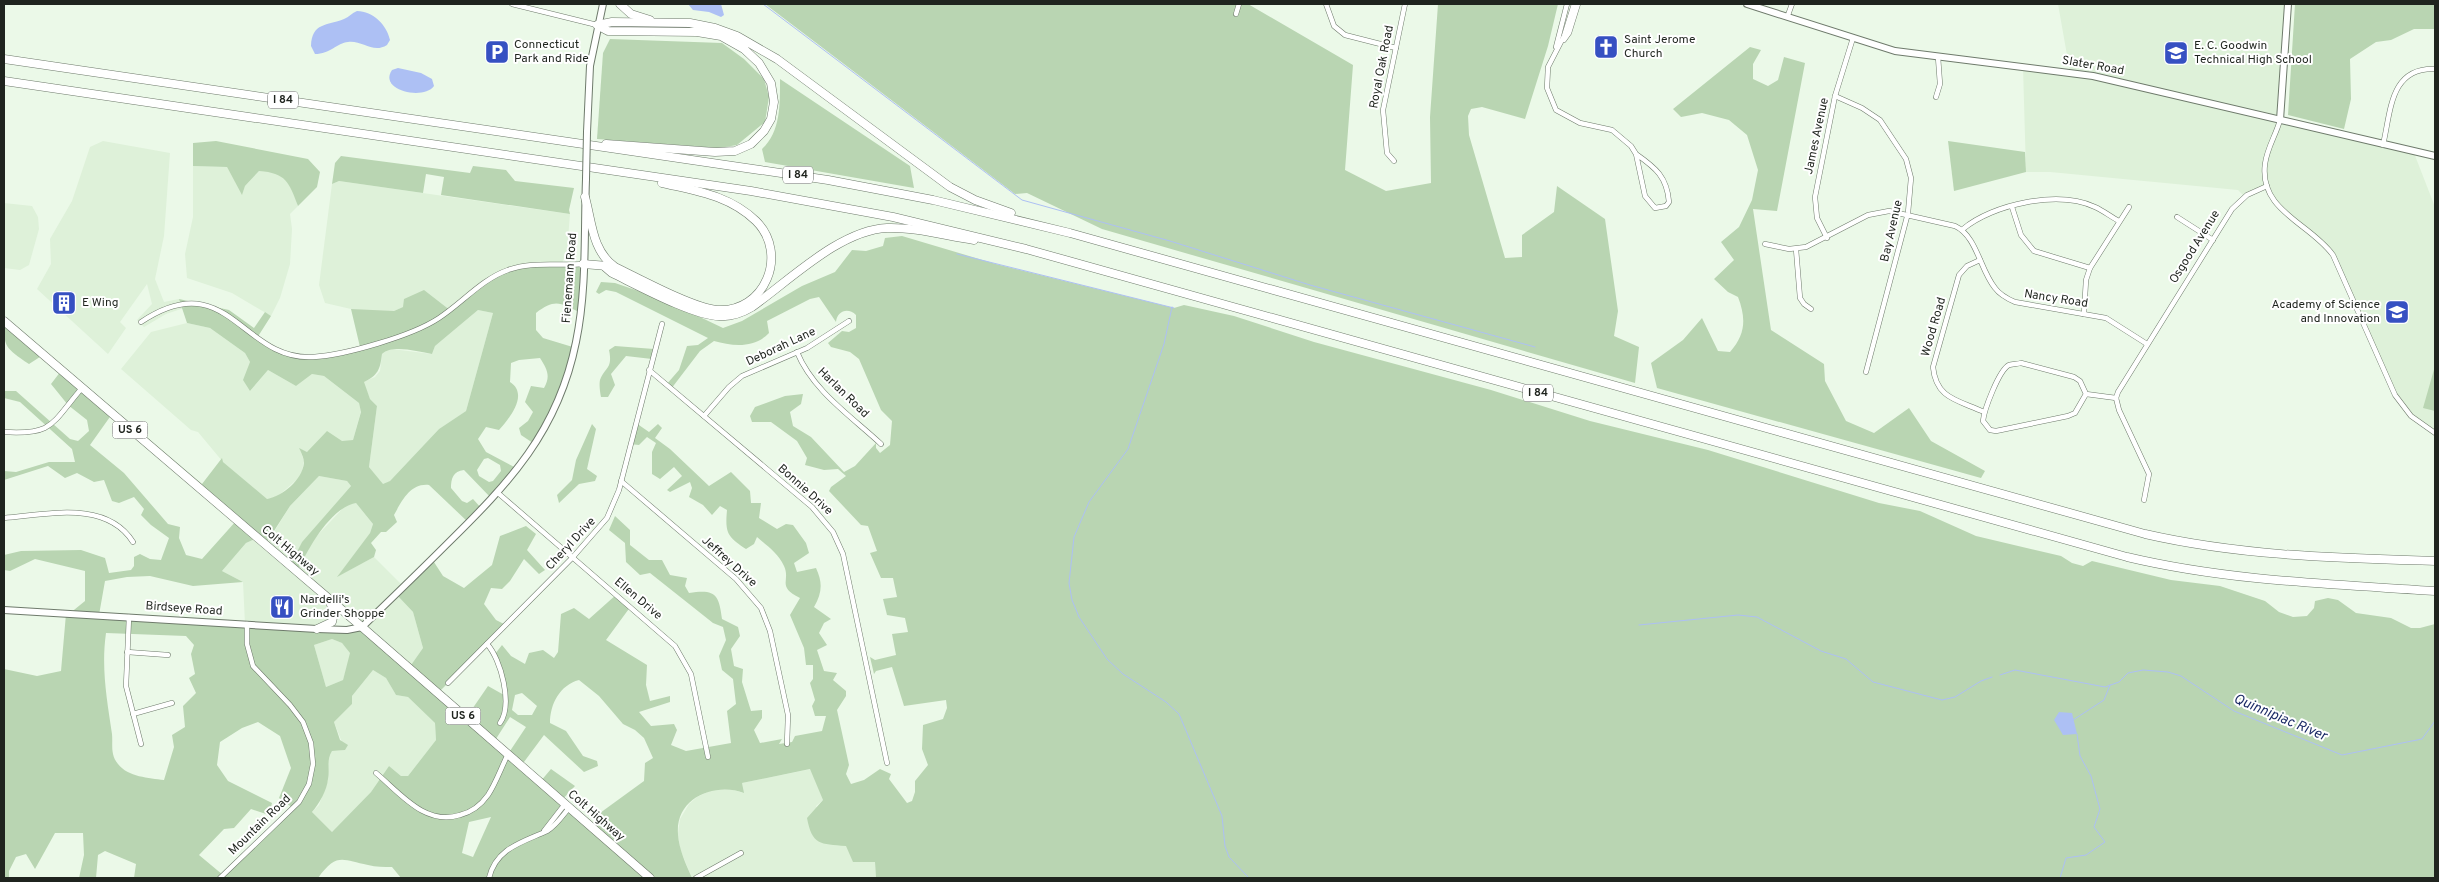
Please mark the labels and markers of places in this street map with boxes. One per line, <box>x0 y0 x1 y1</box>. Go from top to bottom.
place label: Saint Jerome Church <box>1624 32 1695 62</box>
church icon: Saint Jerome Church <box>1593 34 1619 60</box>
place label: Connecticut Park and Ride <box>514 37 589 67</box>
place label: E. C. Goodwin Technical High School <box>2194 38 2312 68</box>
parking icon: Connecticut Park and Ride <box>484 39 510 65</box>
school or university icon: E. C. Goodwin Technical High School <box>2163 40 2189 66</box>
building icon: E Wing <box>51 290 77 316</box>
place label: E Wing <box>82 295 119 311</box>
place label: Academy of Science and Innovation <box>2271 297 2380 327</box>
school or university icon: Academy of Science and Innovation <box>2384 299 2410 325</box>
place label: Nardelli's Grinder Shoppe <box>300 592 385 622</box>
restaurant icon: Nardelli's Grinder Shoppe <box>269 594 295 620</box>

